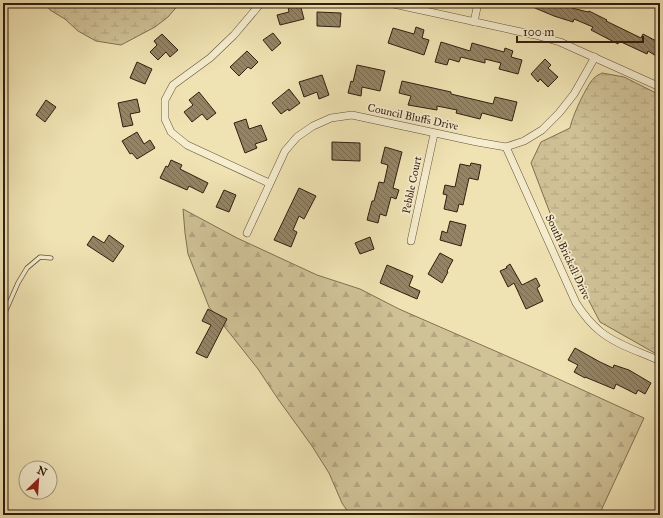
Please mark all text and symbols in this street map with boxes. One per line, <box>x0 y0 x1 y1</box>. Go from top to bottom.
scale bar <box>517 18 643 44</box>
text: 100 m <box>523 25 554 39</box>
street label: Council Bluffs Drive <box>366 101 460 133</box>
street label: Pebble Court <box>400 155 424 215</box>
street label: South Brickell Drive <box>543 212 594 302</box>
north arrow <box>18 460 58 500</box>
text: N <box>35 464 50 480</box>

